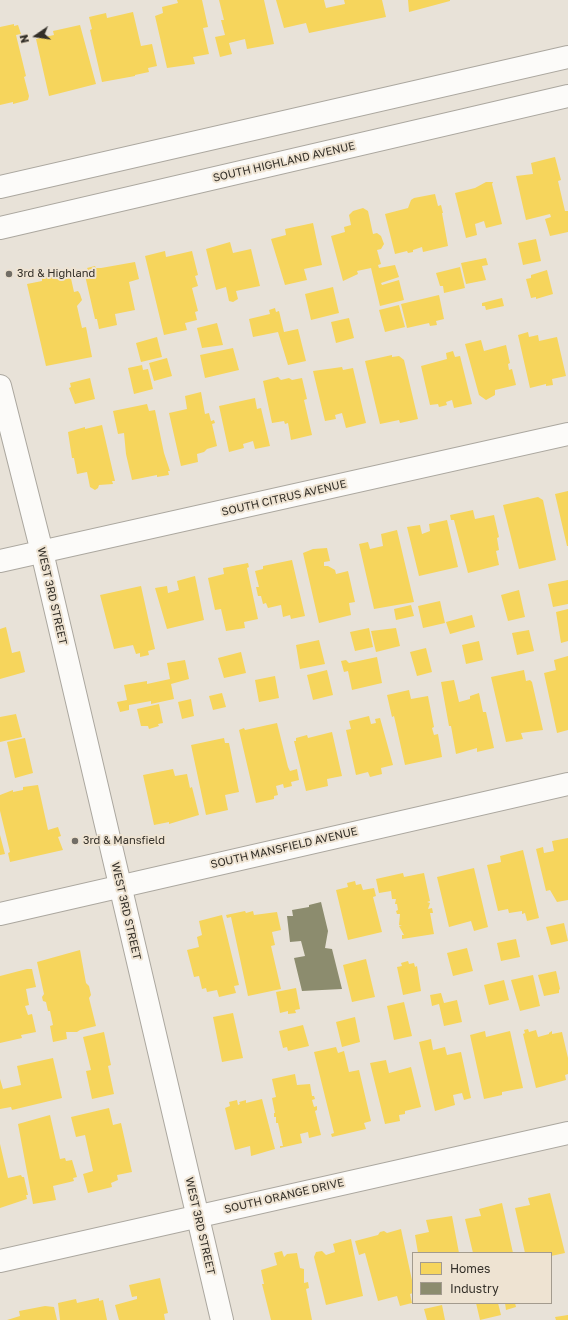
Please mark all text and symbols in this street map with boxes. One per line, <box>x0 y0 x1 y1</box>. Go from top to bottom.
north arrow <box>16 16 56 56</box>
text: N <box>17 33 31 44</box>
street label: SOUTH HIGHLAND AVENUE <box>212 139 356 185</box>
place label: 3rd & Highland <box>17 267 95 281</box>
marker: 3rd & Highland <box>4 269 14 279</box>
street label: SOUTH CITRUS AVENUE <box>220 477 348 519</box>
street label: WEST 3RD STREET <box>34 546 70 646</box>
street label: SOUTH MANSFIELD AVENUE <box>209 825 359 871</box>
place label: 3rd & Mansfield <box>83 834 165 848</box>
marker: 3rd & Mansfield <box>70 836 80 846</box>
street label: WEST 3RD STREET <box>108 861 144 961</box>
street label: WEST 3RD STREET <box>182 1176 218 1276</box>
street label: SOUTH ORANGE DRIVE <box>223 1176 345 1216</box>
legend <box>412 1252 552 1304</box>
text: Homes <box>450 1261 490 1276</box>
text: Industry <box>450 1281 499 1296</box>

